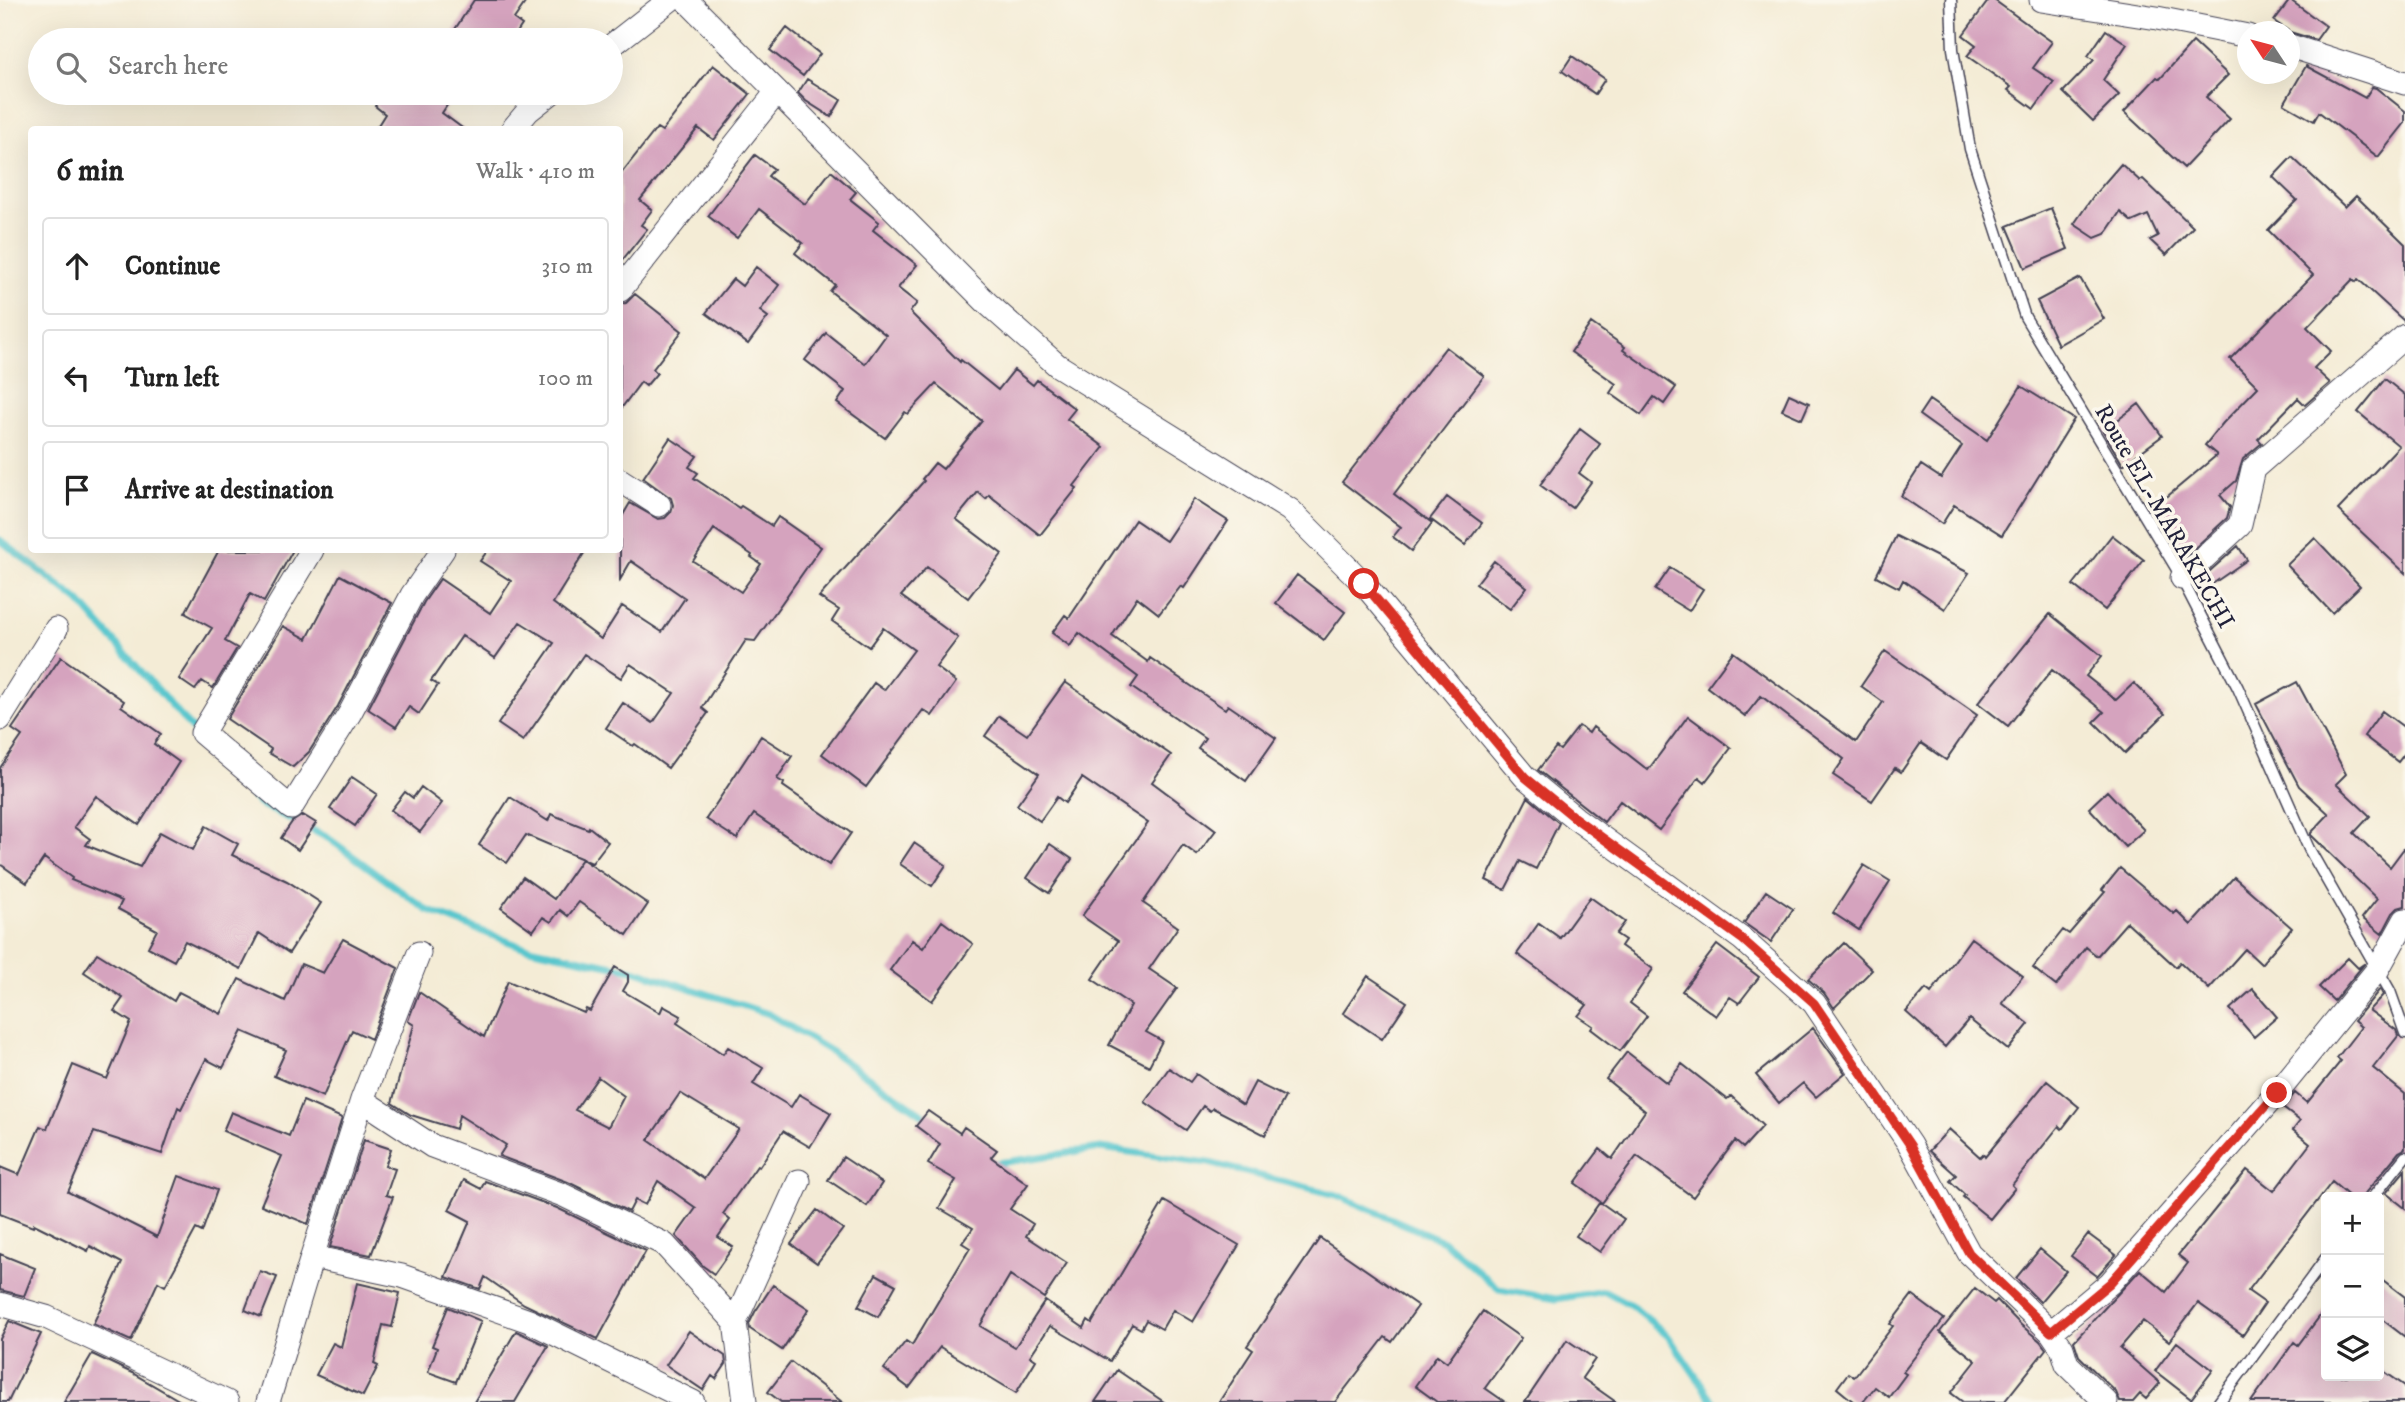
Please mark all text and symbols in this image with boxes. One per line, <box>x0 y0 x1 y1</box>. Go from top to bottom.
north arrow <box>2237 21 2300 84</box>
search box <box>28 28 623 105</box>
icon: search <box>52 48 90 86</box>
text: Search here <box>108 50 228 83</box>
text: 6 min <box>56 153 124 190</box>
text: Walk · 410 m <box>476 157 595 186</box>
icon: ahead <box>58 247 96 285</box>
text: Continue <box>125 250 220 283</box>
text: 310 m <box>541 252 593 281</box>
icon: left <box>58 359 96 397</box>
text: Turn left <box>125 362 219 395</box>
text: 100 m <box>538 364 593 393</box>
street label: Route EL-MARAKECHI <box>2088 399 2241 634</box>
icon: arrive <box>58 471 96 509</box>
text: Arrive at destination <box>125 474 334 507</box>
route start <box>1348 568 1379 599</box>
route end <box>2261 1077 2292 1108</box>
map controls <box>2321 1192 2384 1381</box>
button: + <box>2321 1192 2384 1255</box>
button: − <box>2321 1255 2384 1318</box>
button: layers <box>2321 1318 2384 1381</box>

